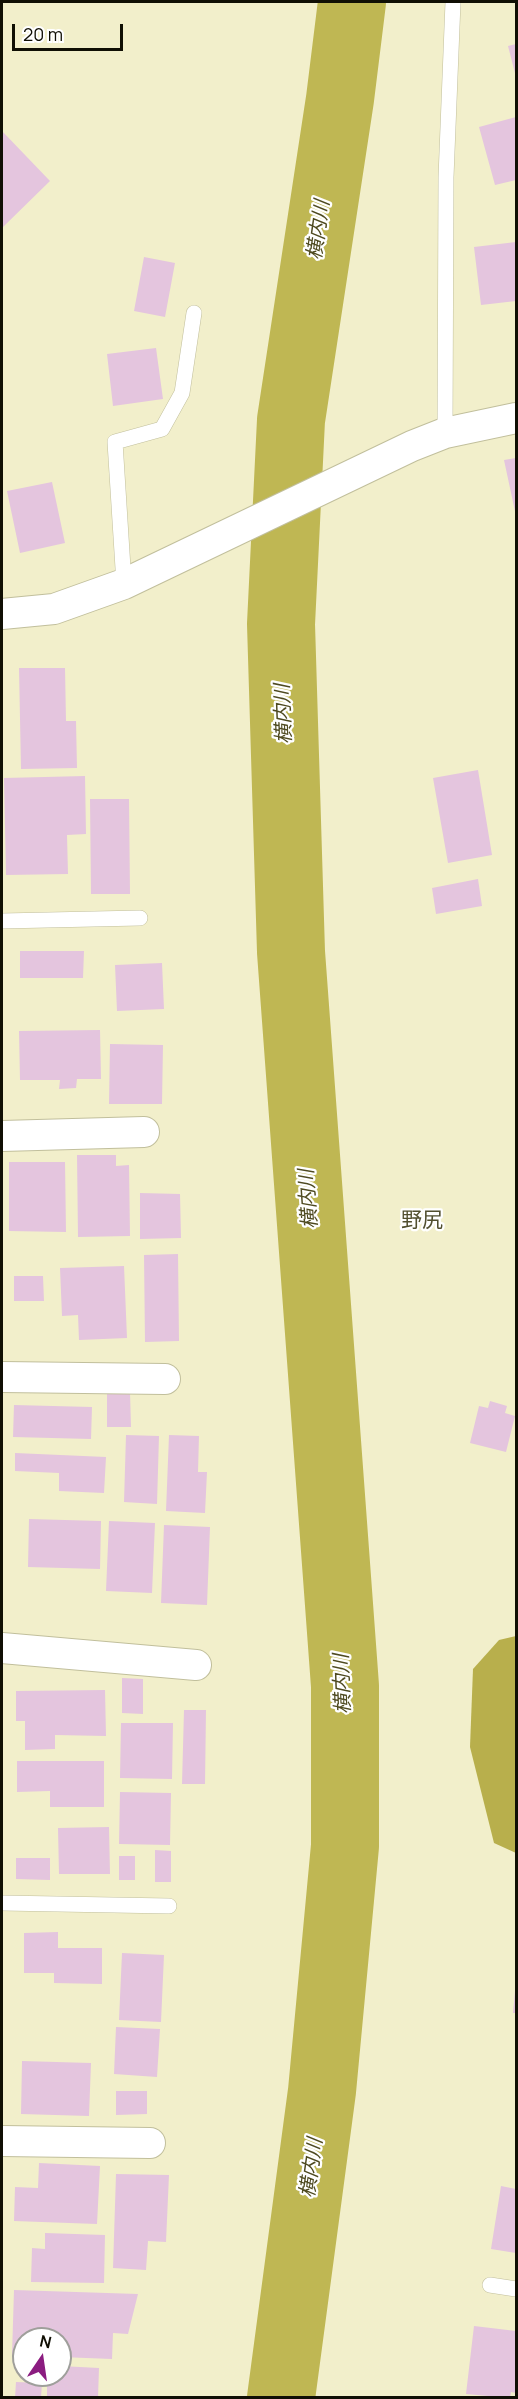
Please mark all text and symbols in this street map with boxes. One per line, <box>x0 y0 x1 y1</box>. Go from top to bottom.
scale bar <box>15 12 126 50</box>
text: 20 m <box>23 22 63 46</box>
water label: 横内川 <box>303 199 335 261</box>
water label: 横内川 <box>271 684 297 744</box>
water label: 横内川 <box>295 1168 323 1230</box>
district label: 野尻 <box>401 1208 443 1234</box>
water label: 横内川 <box>330 1654 356 1714</box>
water label: 横内川 <box>296 2137 328 2199</box>
north arrow <box>12 2327 72 2387</box>
text: N <box>38 2329 54 2353</box>

